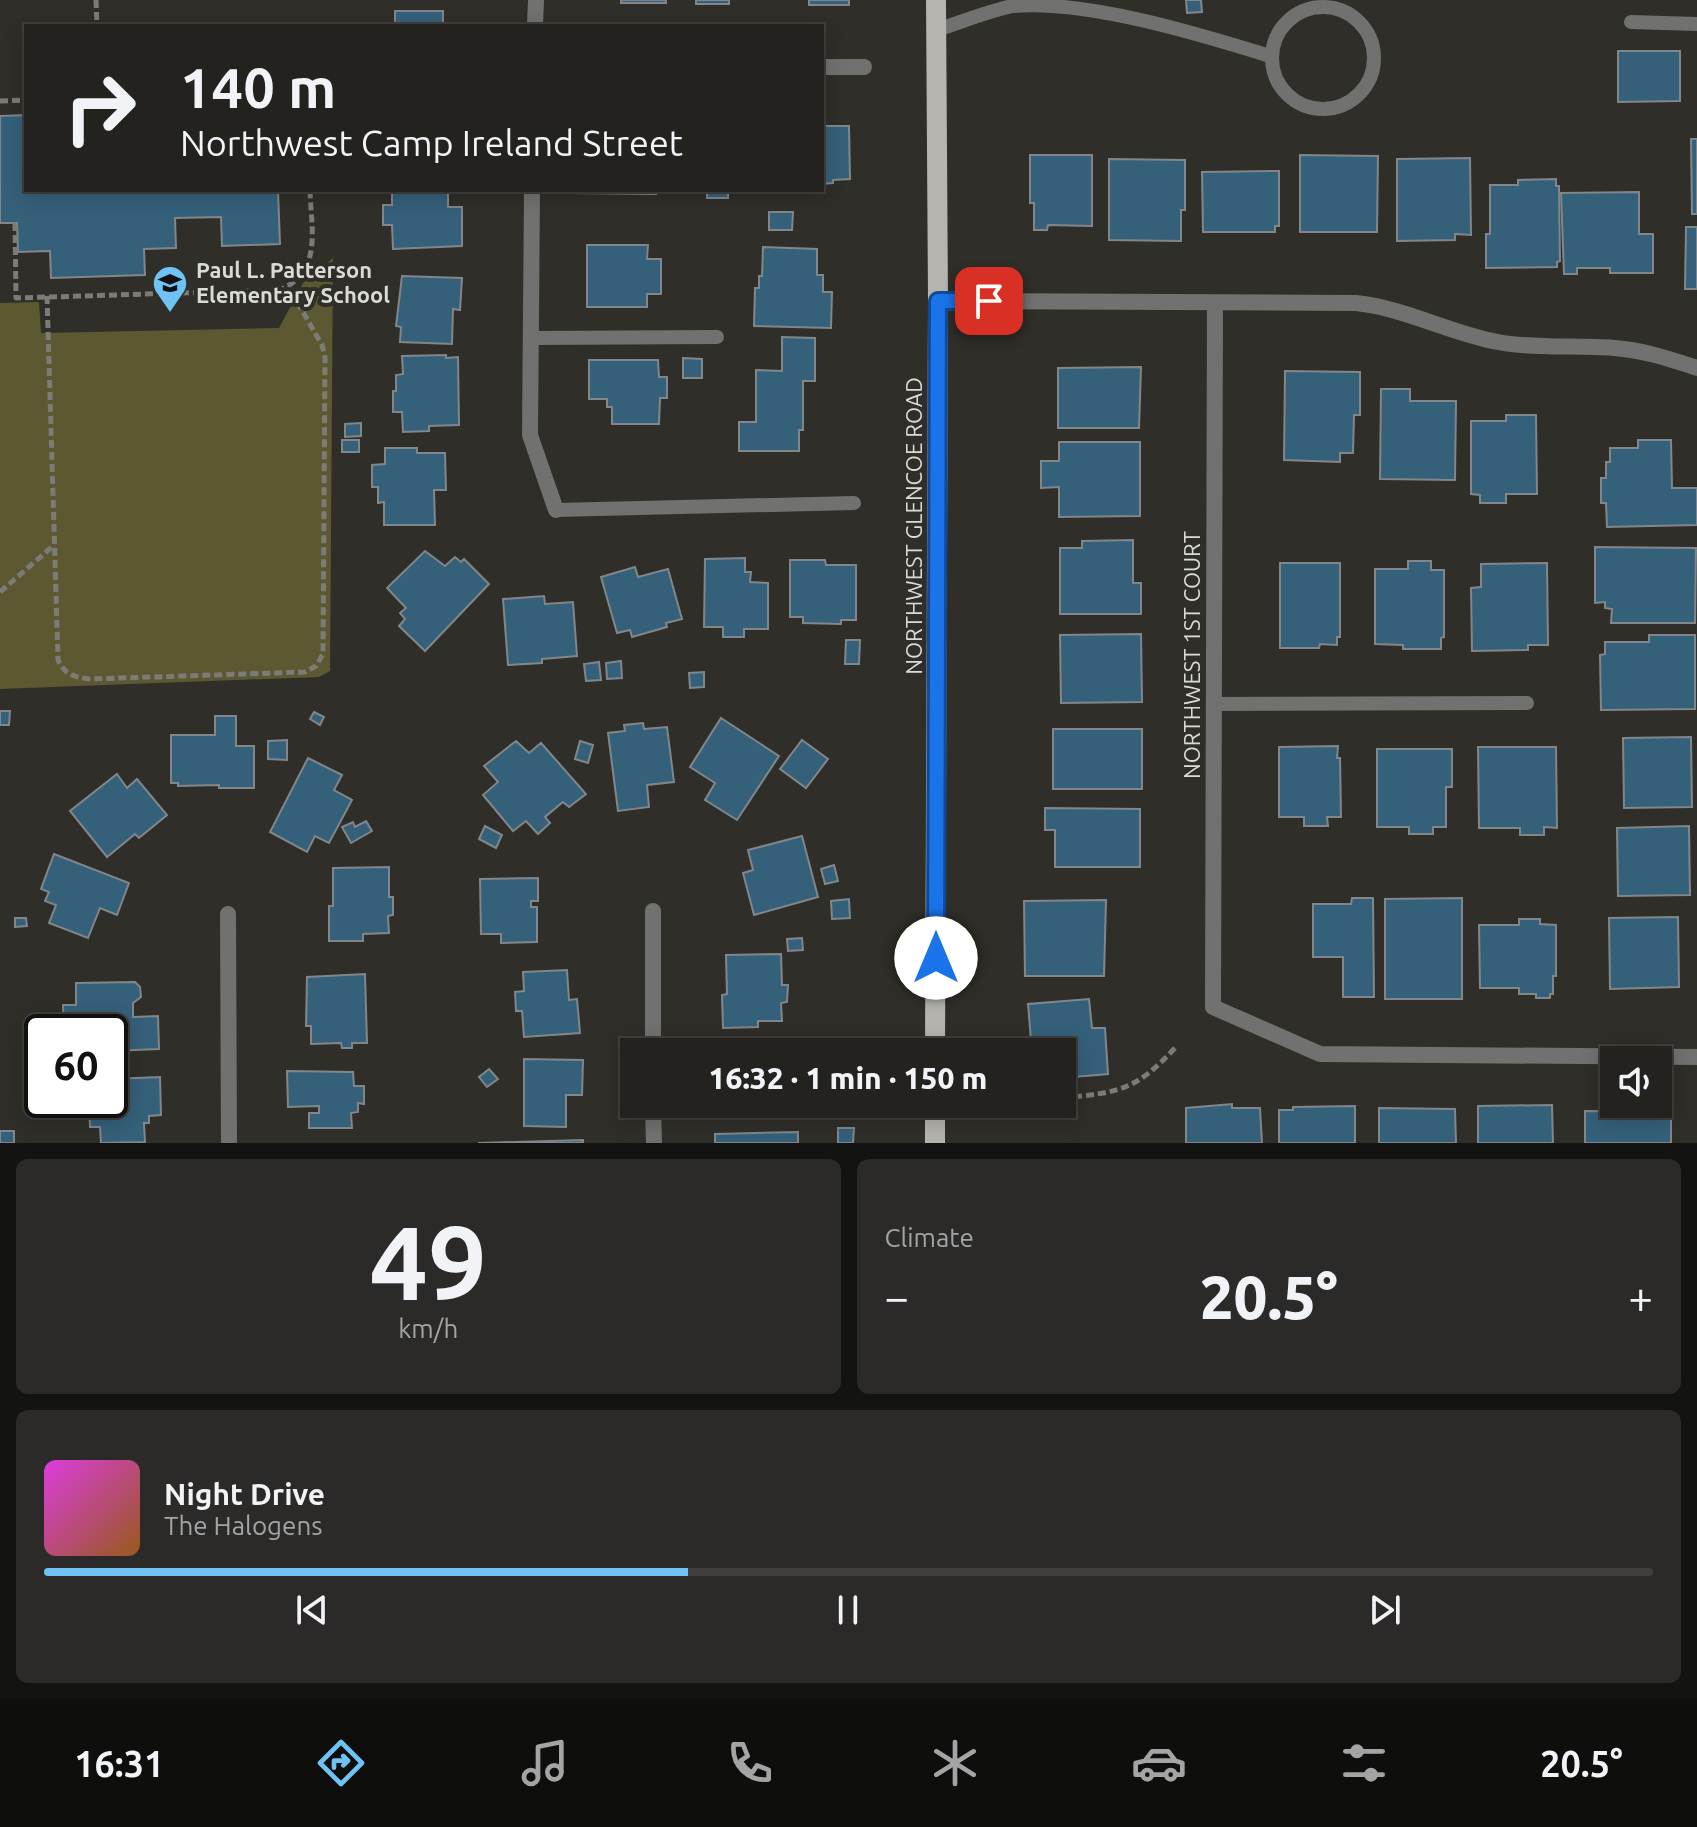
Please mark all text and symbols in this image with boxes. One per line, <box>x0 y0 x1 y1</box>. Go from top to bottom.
icon: right <box>48 56 152 160</box>
text: 140 m <box>180 56 336 119</box>
text: Northwest Camp Ireland Street <box>180 122 683 163</box>
place label: Paul L. Patterson Elementary School <box>196 257 390 307</box>
school or university icon: Paul L. Patterson Elementary School <box>151 264 189 314</box>
pin <box>955 267 1023 335</box>
icon: arrive <box>967 279 1011 323</box>
street label: NORTHWEST GLENCOE ROAD <box>901 377 926 675</box>
street label: NORTHWEST 1ST COURT <box>1179 531 1204 779</box>
position arrow <box>894 916 978 1000</box>
speed limit sign: 60 <box>24 1014 128 1118</box>
map controls <box>1600 1046 1672 1118</box>
button: sound <box>1600 1046 1672 1118</box>
text: 16:32 · 1 min · 150 m <box>709 1061 987 1095</box>
text: 49 <box>370 1203 487 1320</box>
text: Climate <box>885 1223 974 1252</box>
text: 20.5° <box>1200 1263 1338 1330</box>
text: − <box>885 1272 909 1321</box>
text: + <box>1628 1272 1653 1321</box>
text: km/h <box>398 1314 458 1343</box>
text: Night Drive <box>164 1477 325 1511</box>
text: The Halogens <box>164 1511 323 1540</box>
icon: previous <box>290 1588 334 1632</box>
icon: pause <box>826 1588 870 1632</box>
icon: next <box>1363 1588 1407 1632</box>
icon: directions <box>313 1735 369 1791</box>
icon: music <box>517 1735 573 1791</box>
icon: phone <box>722 1735 778 1791</box>
icon: climate <box>927 1735 983 1791</box>
icon: car <box>1131 1735 1187 1791</box>
icon: filters <box>1336 1735 1392 1791</box>
text: 16:31 <box>74 1743 164 1784</box>
text: 20.5° <box>1540 1743 1623 1784</box>

